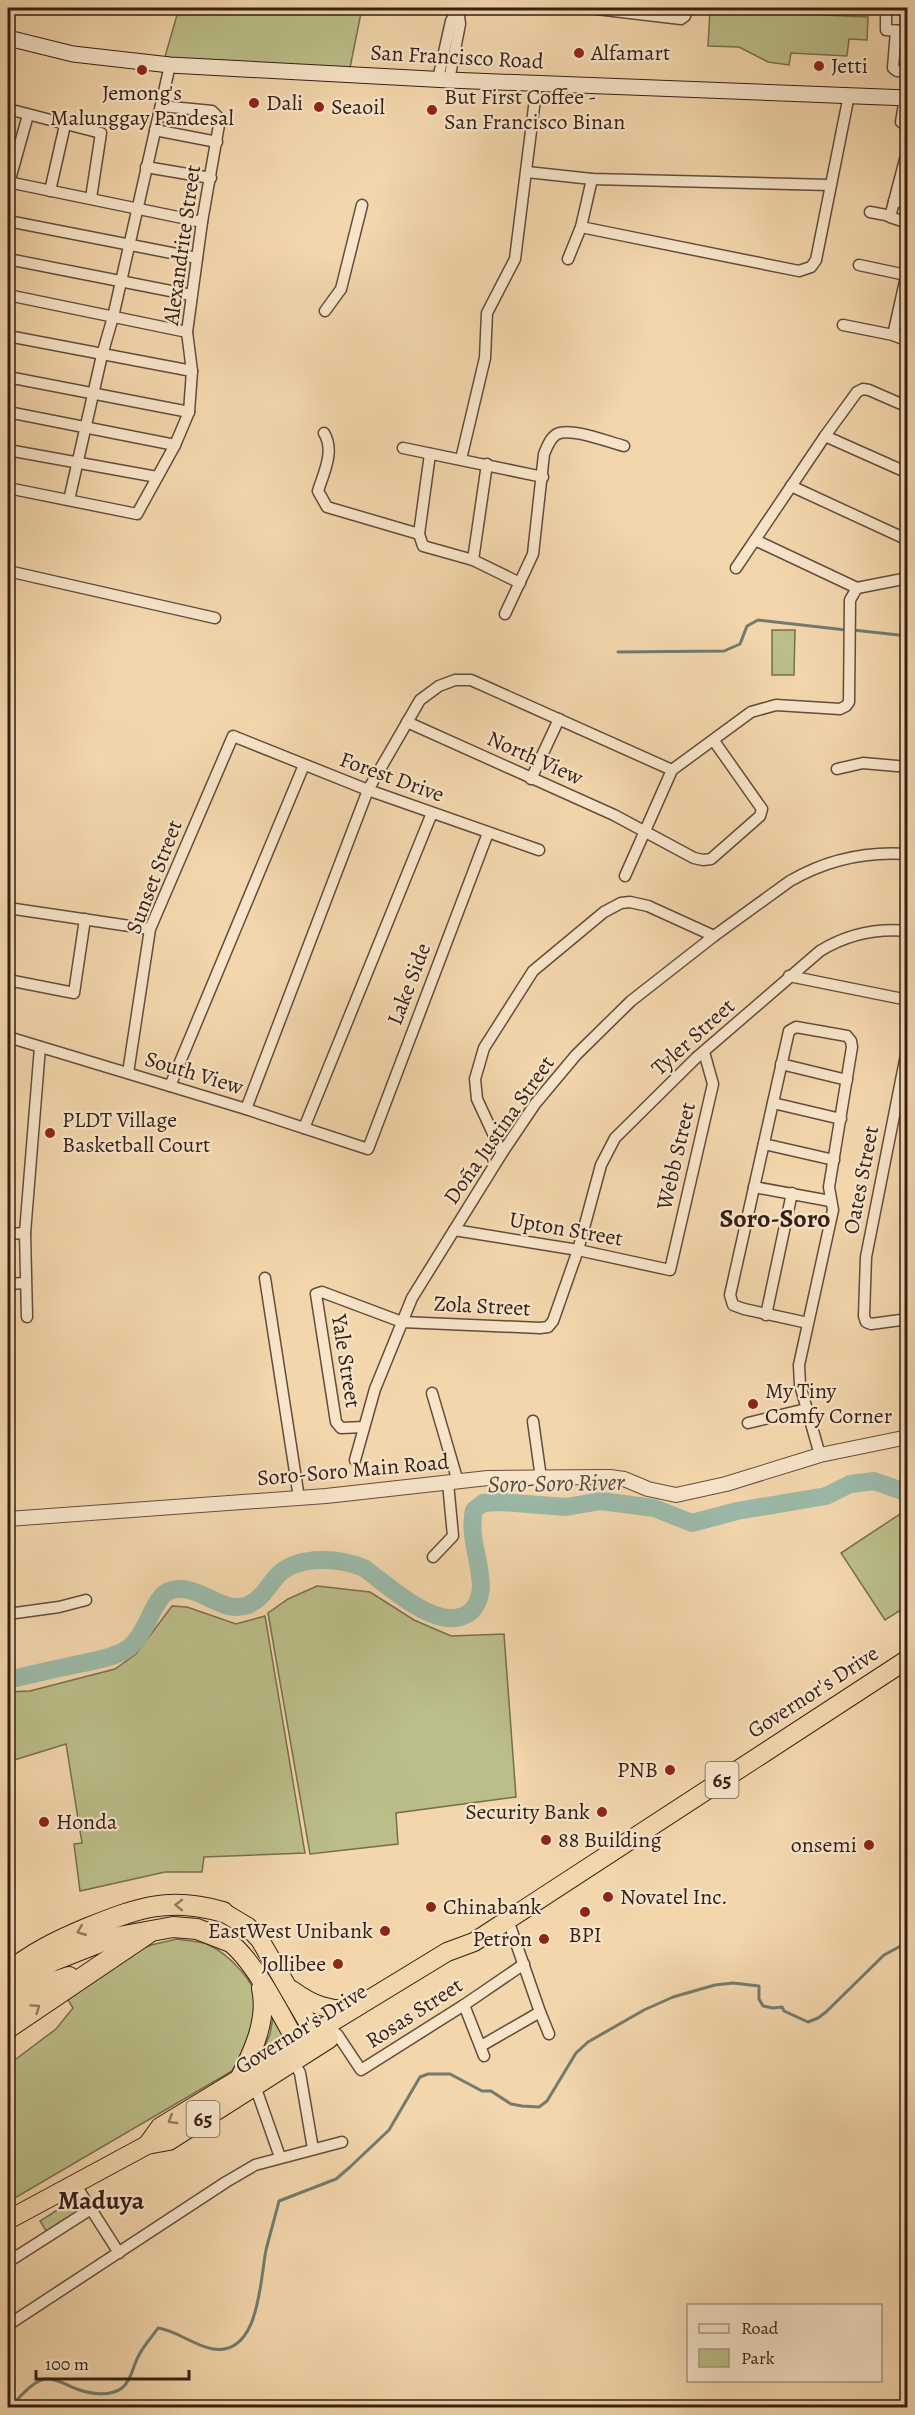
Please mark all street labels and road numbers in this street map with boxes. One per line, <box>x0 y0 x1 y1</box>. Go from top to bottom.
street label: San Francisco Road <box>369 37 545 77</box>
street label: Alexandrite Street <box>156 163 208 328</box>
street label: North View <box>482 724 588 793</box>
street label: Forest Drive <box>336 744 448 810</box>
street label: Sunset Street <box>118 816 190 938</box>
street label: Lake Side <box>380 939 438 1029</box>
street label: Tyler Street <box>645 991 741 1083</box>
street label: South View <box>141 1044 247 1102</box>
street label: Doña Justina Street <box>437 1050 561 1210</box>
street label: Webb Street <box>649 1099 703 1214</box>
street label: Oates Street <box>836 1123 886 1237</box>
street label: Upton Street <box>507 1204 625 1254</box>
street label: Zola Street <box>433 1288 531 1324</box>
street label: Yale Street <box>324 1311 368 1410</box>
street label: Soro-Soro Main Road <box>256 1447 450 1493</box>
street label: Governor's Drive <box>742 1638 884 1746</box>
road number: 65 <box>706 1762 738 1798</box>
street label: Rosas Street <box>360 1970 468 2056</box>
street label: Governor's Drive <box>229 1976 373 2082</box>
road number: 65 <box>186 2101 220 2137</box>

